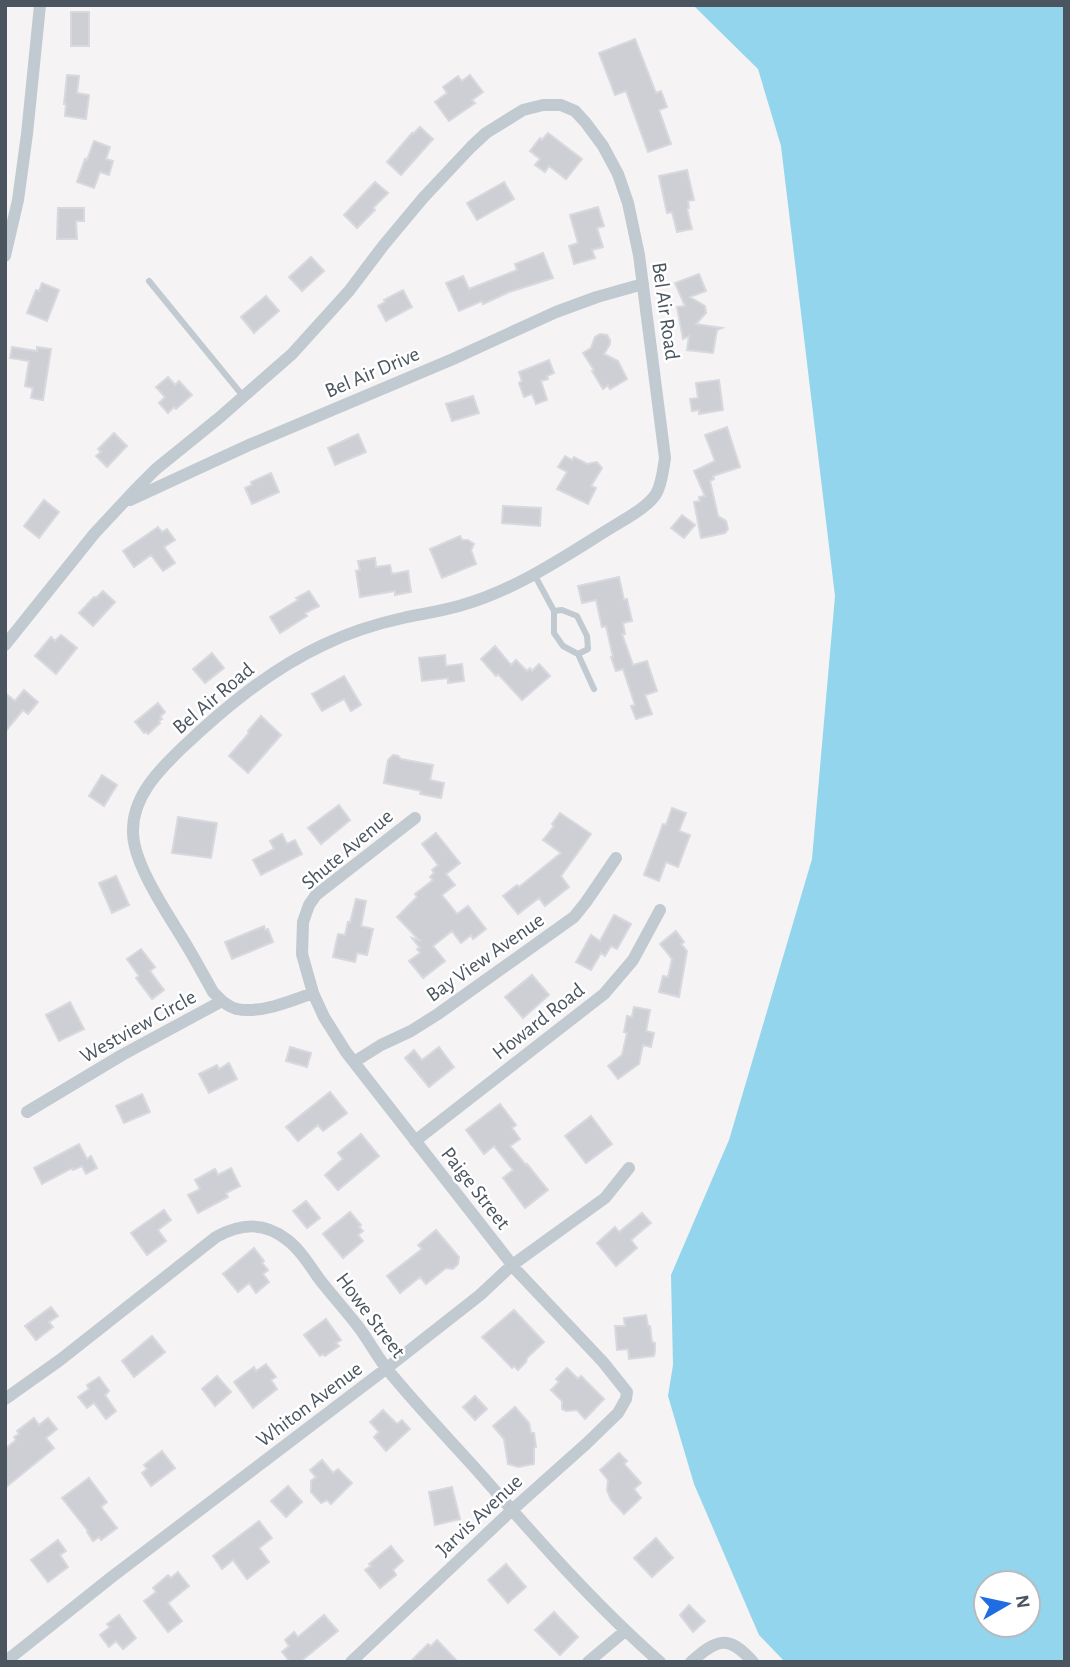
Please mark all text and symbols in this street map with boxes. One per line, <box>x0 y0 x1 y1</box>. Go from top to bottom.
street label: Bel Air Road <box>648 261 683 361</box>
street label: Bel Air Drive <box>322 343 423 402</box>
street label: Bel Air Road <box>169 659 258 738</box>
street label: Shute Avenue <box>298 805 397 893</box>
street label: Bay View Avenue <box>422 909 548 1006</box>
street label: Howard Road <box>488 979 588 1064</box>
street label: Westview Circle <box>77 986 200 1067</box>
street label: Paige Street <box>437 1143 514 1234</box>
street label: Howe Street <box>332 1269 409 1362</box>
street label: Whiton Avenue <box>252 1358 366 1451</box>
street label: Jarvis Avenue <box>432 1471 526 1560</box>
north arrow <box>972 1569 1042 1639</box>
text: N <box>1012 1594 1033 1610</box>

